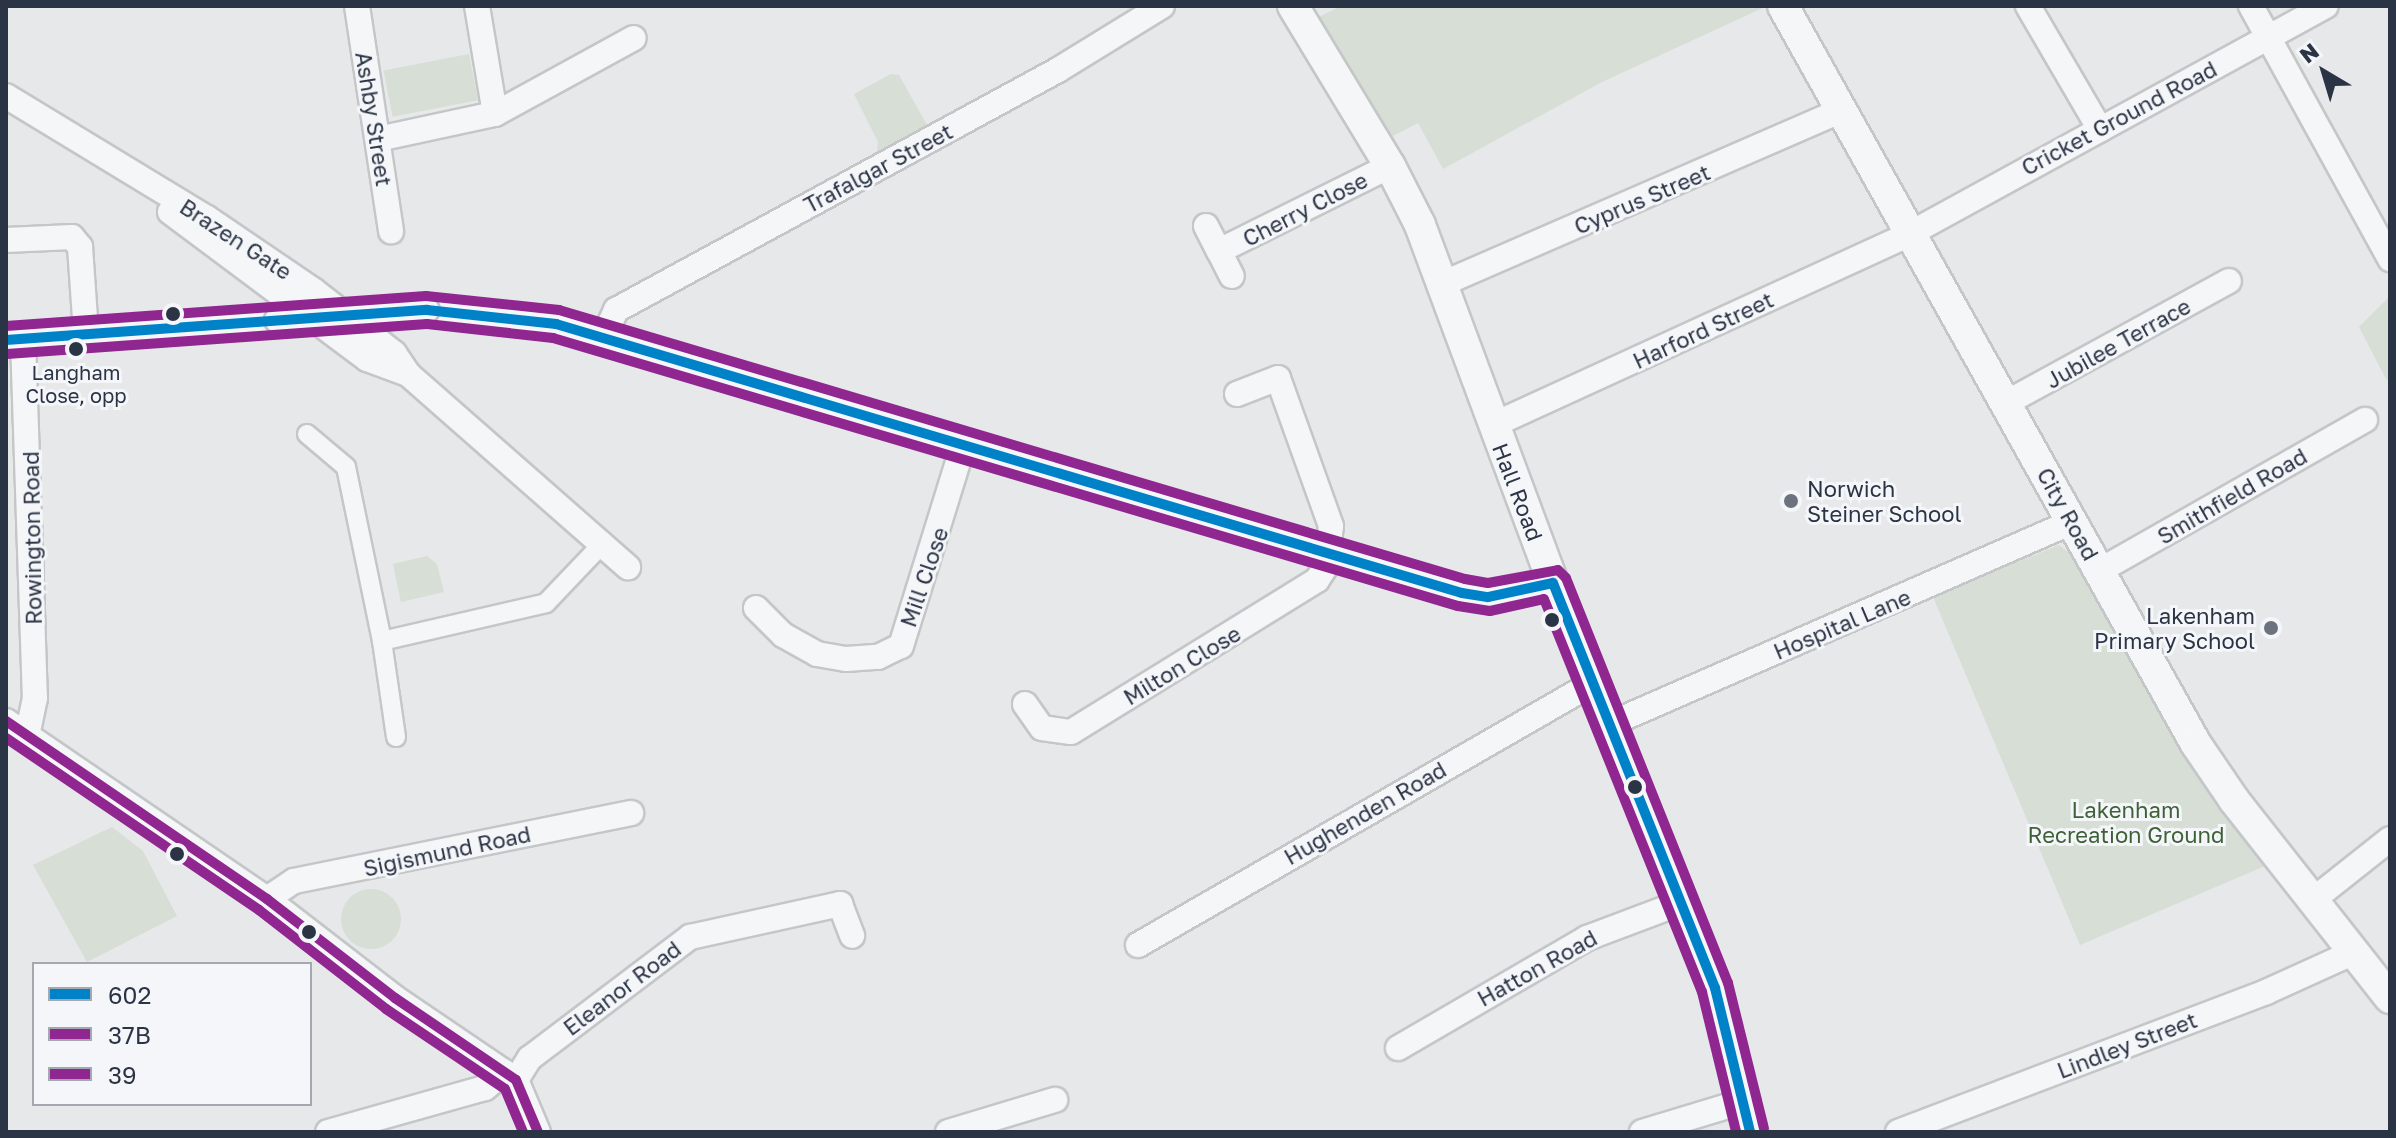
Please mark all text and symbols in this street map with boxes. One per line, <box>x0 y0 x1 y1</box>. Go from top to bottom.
north arrow <box>2284 32 2364 112</box>
text: N <box>2294 37 2324 68</box>
street label: Ashby Street <box>350 50 398 188</box>
street label: Cricket Ground Road <box>2017 55 2221 181</box>
street label: Trafalgar Street <box>799 118 957 218</box>
street label: Cyprus Street <box>1570 159 1714 239</box>
street label: Cherry Close <box>1238 166 1372 252</box>
street label: Brazen Gate <box>175 193 297 285</box>
street label: Harford Street <box>1629 286 1777 374</box>
street label: Jubilee Terrace <box>2041 292 2195 394</box>
unlabelled marker <box>165 306 181 322</box>
marker: Langham Close, opp <box>68 341 84 357</box>
place label: Langham Close, opp <box>25 360 127 407</box>
street label: Hall Road <box>1487 439 1549 545</box>
street label: Smithfield Road <box>2153 443 2311 549</box>
street label: Rowington Road <box>17 451 47 625</box>
street label: City Road <box>2032 463 2104 565</box>
place label: Norwich Steiner School <box>1807 475 1962 526</box>
marker: Norwich Steiner School <box>1782 492 1800 510</box>
street label: Mill Close <box>895 524 953 630</box>
street label: Hospital Lane <box>1770 583 1914 665</box>
place label: Lakenham Primary School <box>2094 602 2255 654</box>
unlabelled marker <box>1544 612 1560 628</box>
marker: Lakenham Primary School <box>2262 619 2280 637</box>
street label: Milton Close <box>1119 620 1245 710</box>
street label: Hughenden Road <box>1279 756 1451 870</box>
unlabelled marker <box>1627 779 1643 795</box>
park label: Lakenham Recreation Ground <box>2027 796 2225 848</box>
street label: Sigismund Road <box>361 820 533 882</box>
unlabelled marker <box>169 846 185 862</box>
unlabelled marker <box>301 924 317 940</box>
street label: Hatton Road <box>1473 924 1601 1012</box>
street label: Eleanor Road <box>558 935 686 1041</box>
legend <box>32 962 312 1106</box>
text: 602 <box>108 980 151 1009</box>
street label: Lindley Street <box>2053 1006 2201 1084</box>
text: 37B <box>108 1020 151 1049</box>
text: 39 <box>108 1060 137 1089</box>

